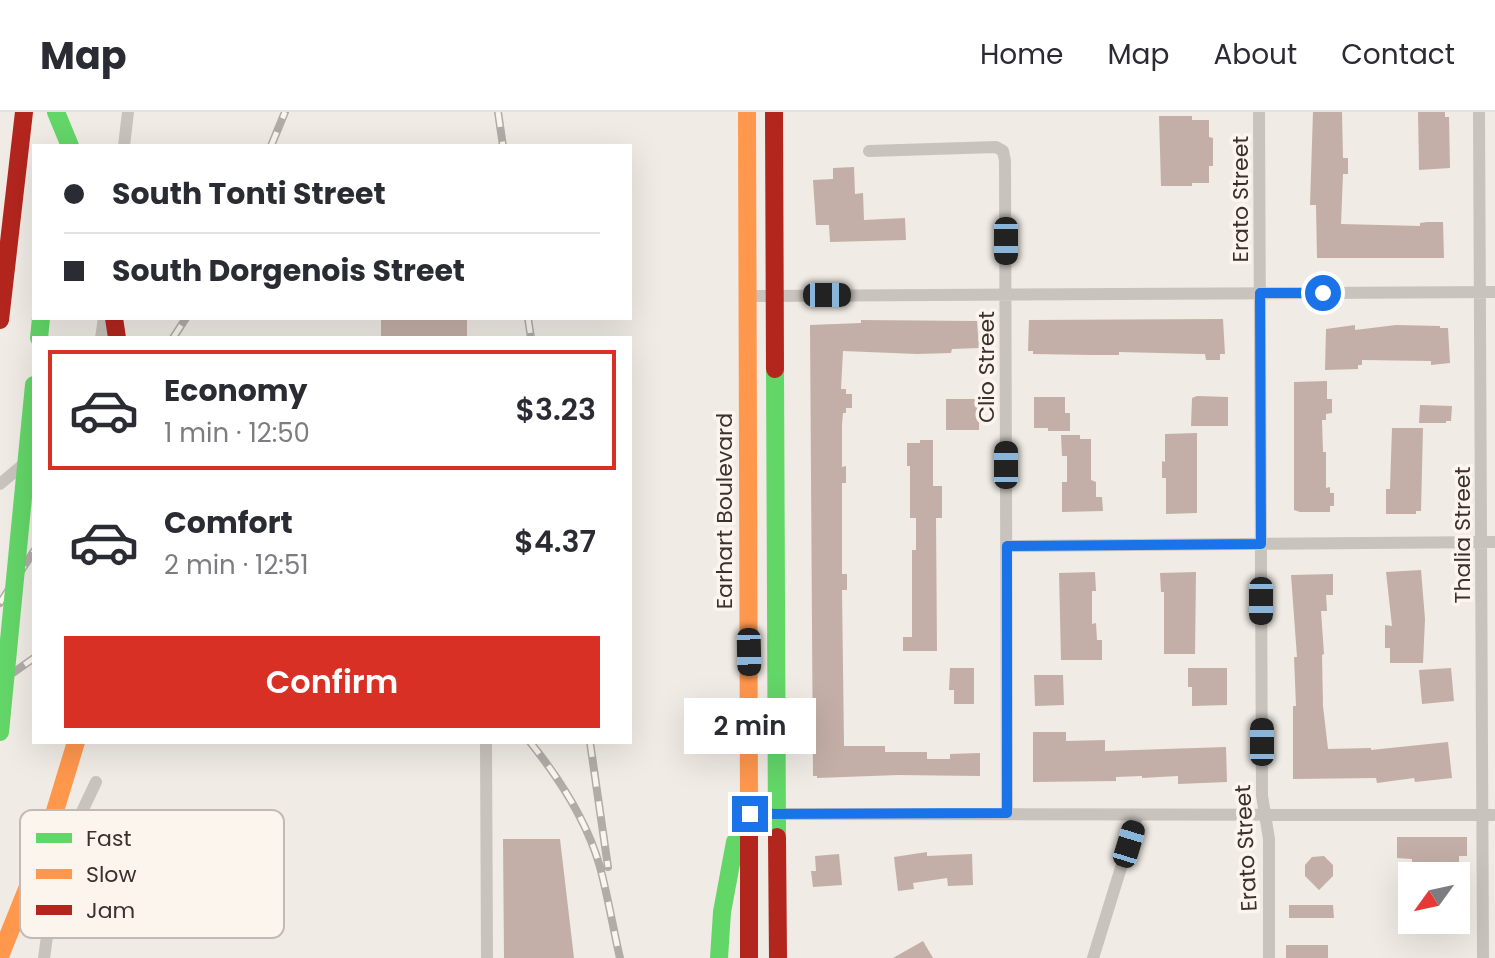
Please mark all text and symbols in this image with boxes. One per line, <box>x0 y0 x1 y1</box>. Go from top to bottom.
text: Map <box>40 29 127 82</box>
text: Home <box>980 35 1063 74</box>
text: Map <box>1107 35 1169 74</box>
text: About <box>1213 35 1297 74</box>
text: Contact <box>1341 35 1455 74</box>
street label: Erato Street <box>1225 136 1256 262</box>
text: South Tonti Street <box>112 172 386 215</box>
car <box>994 217 1018 265</box>
text: South Dorgenois Street <box>112 249 465 292</box>
route start <box>1305 275 1341 311</box>
car <box>803 283 851 307</box>
street label: Clio Street <box>971 311 1002 423</box>
text: Economy <box>164 369 308 412</box>
icon: car <box>68 374 140 446</box>
text: $3.23 <box>515 388 596 431</box>
street label: Earhart Boulevard <box>709 413 740 609</box>
text: 1 min · 12:50 <box>164 415 310 451</box>
car <box>994 441 1018 489</box>
street label: Thalia Street <box>1447 467 1478 603</box>
text: Comfort <box>164 501 293 544</box>
icon: car <box>68 506 140 578</box>
text: $4.37 <box>514 520 596 563</box>
text: 2 min · 12:51 <box>164 547 309 583</box>
car <box>1249 577 1273 625</box>
car <box>737 628 761 676</box>
button: Confirm <box>64 636 600 728</box>
callout: 2 min <box>684 698 816 754</box>
text: 2 min <box>714 708 786 744</box>
car <box>1250 718 1274 766</box>
street label: Erato Street <box>1227 784 1265 912</box>
route end <box>732 796 768 832</box>
legend <box>20 810 284 938</box>
car <box>1111 818 1147 870</box>
text: Fast <box>86 823 131 854</box>
text: Slow <box>86 859 136 890</box>
north arrow <box>1398 862 1470 934</box>
map controls <box>1398 862 1470 934</box>
text: Jam <box>86 895 135 926</box>

